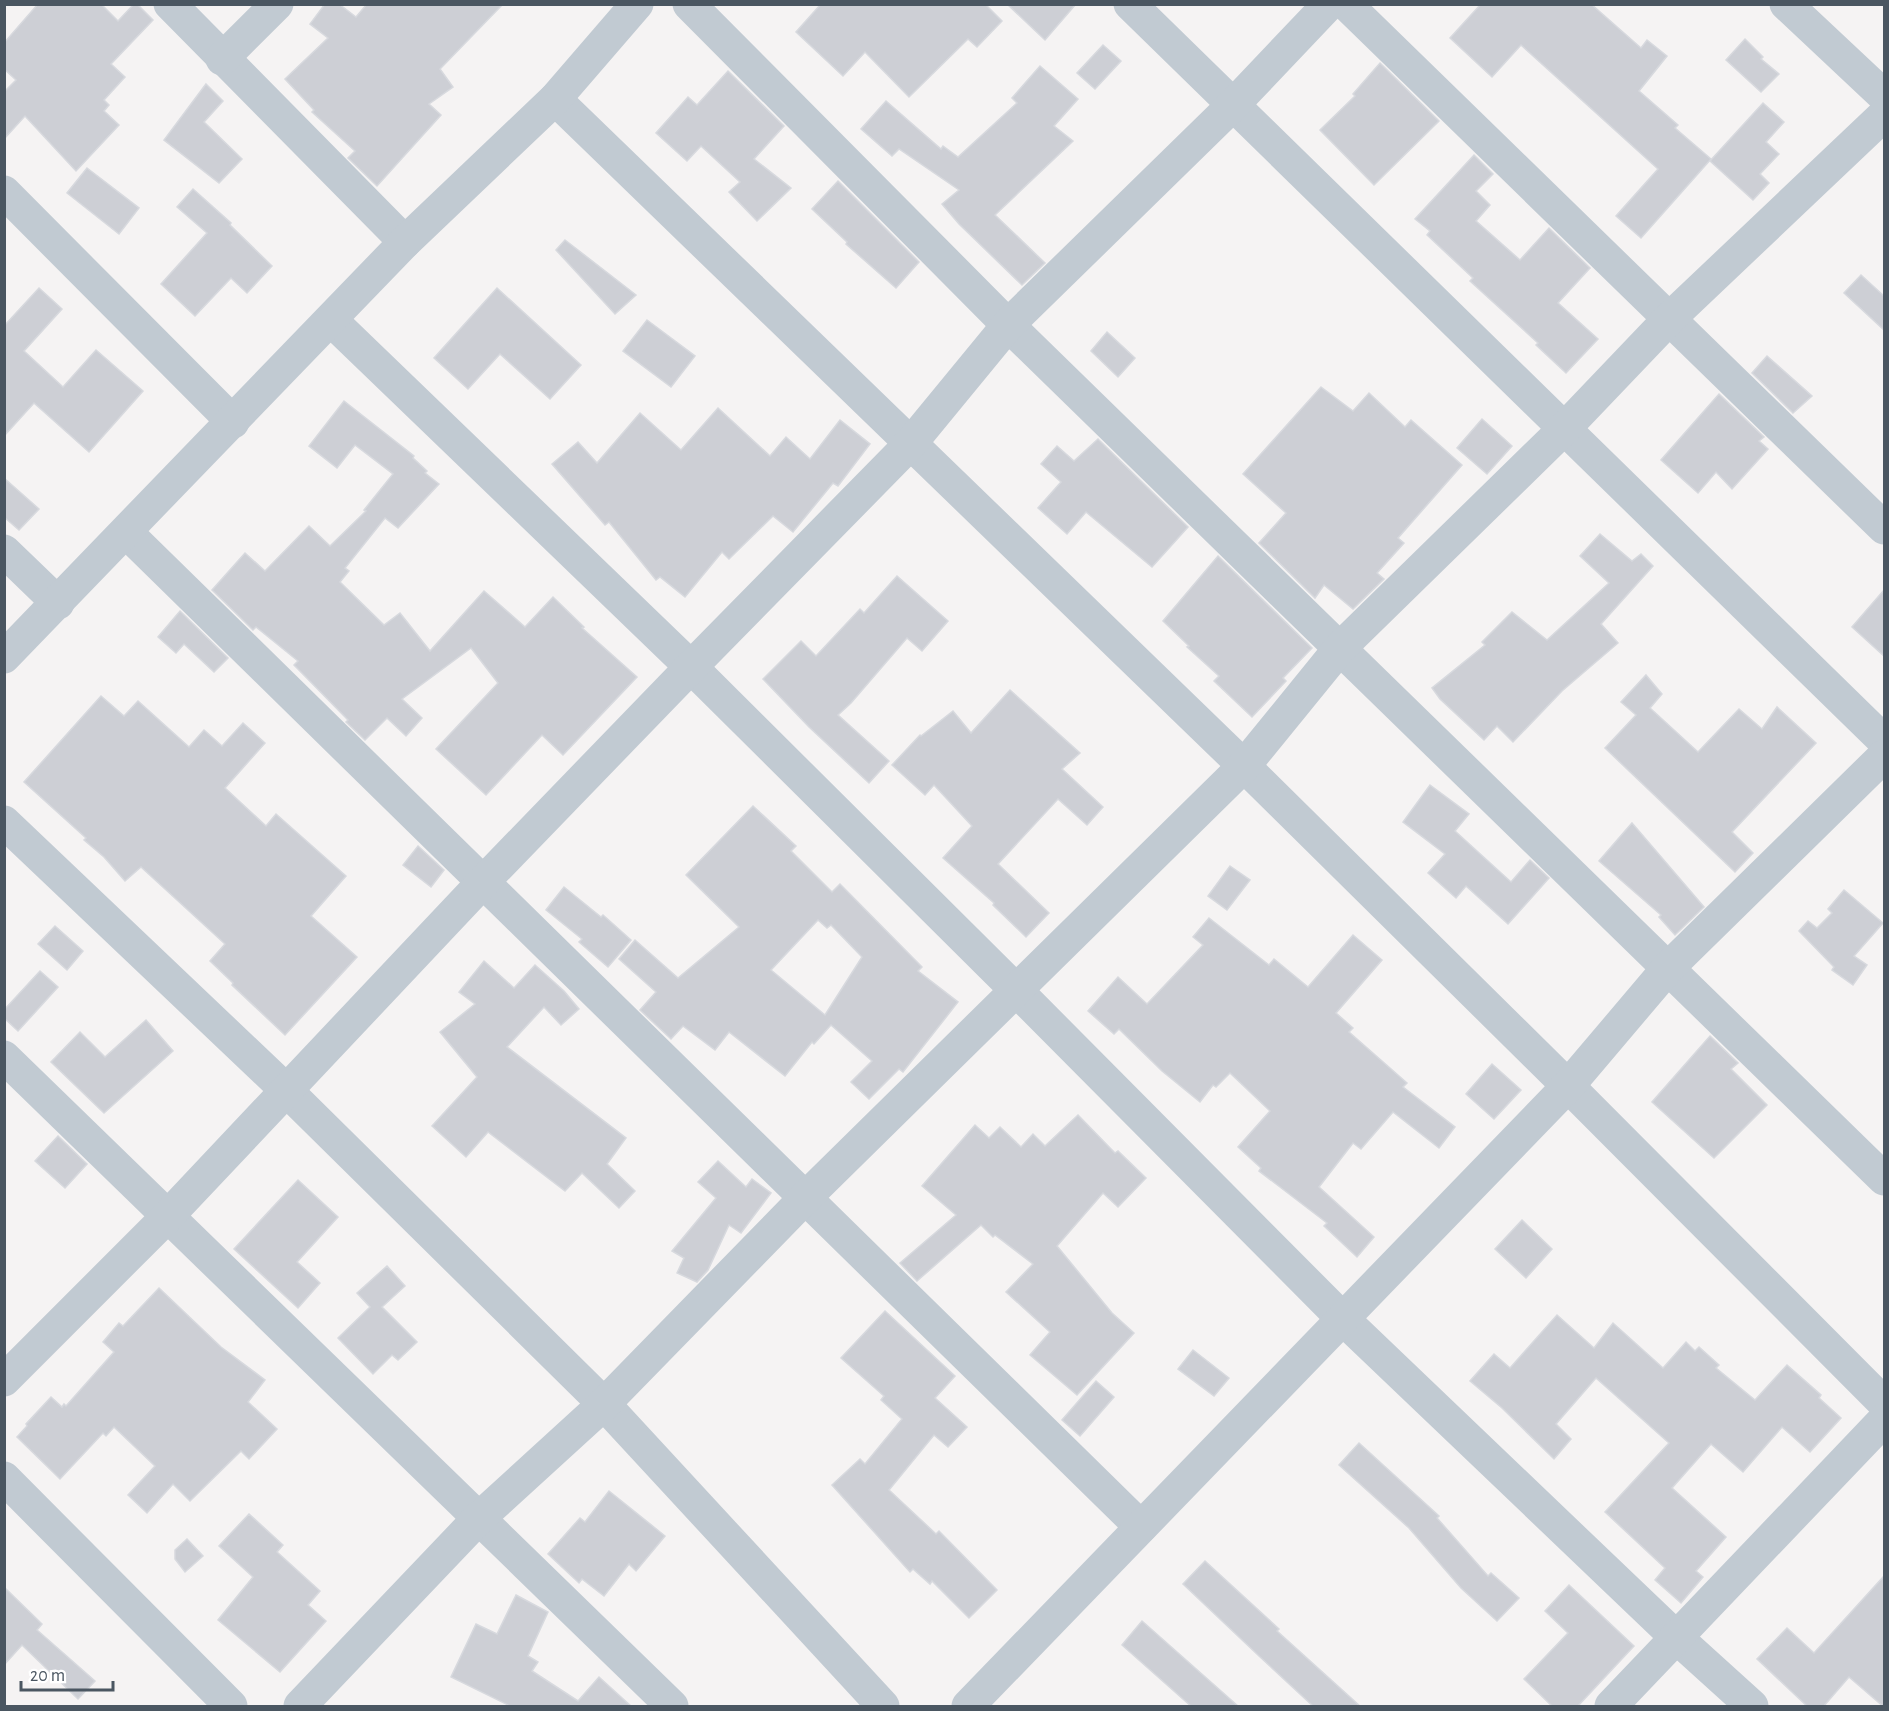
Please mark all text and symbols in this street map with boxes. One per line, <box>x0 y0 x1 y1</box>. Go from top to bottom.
scale bar <box>21 1654 112 1692</box>
text: 20 m <box>30 1667 65 1685</box>

